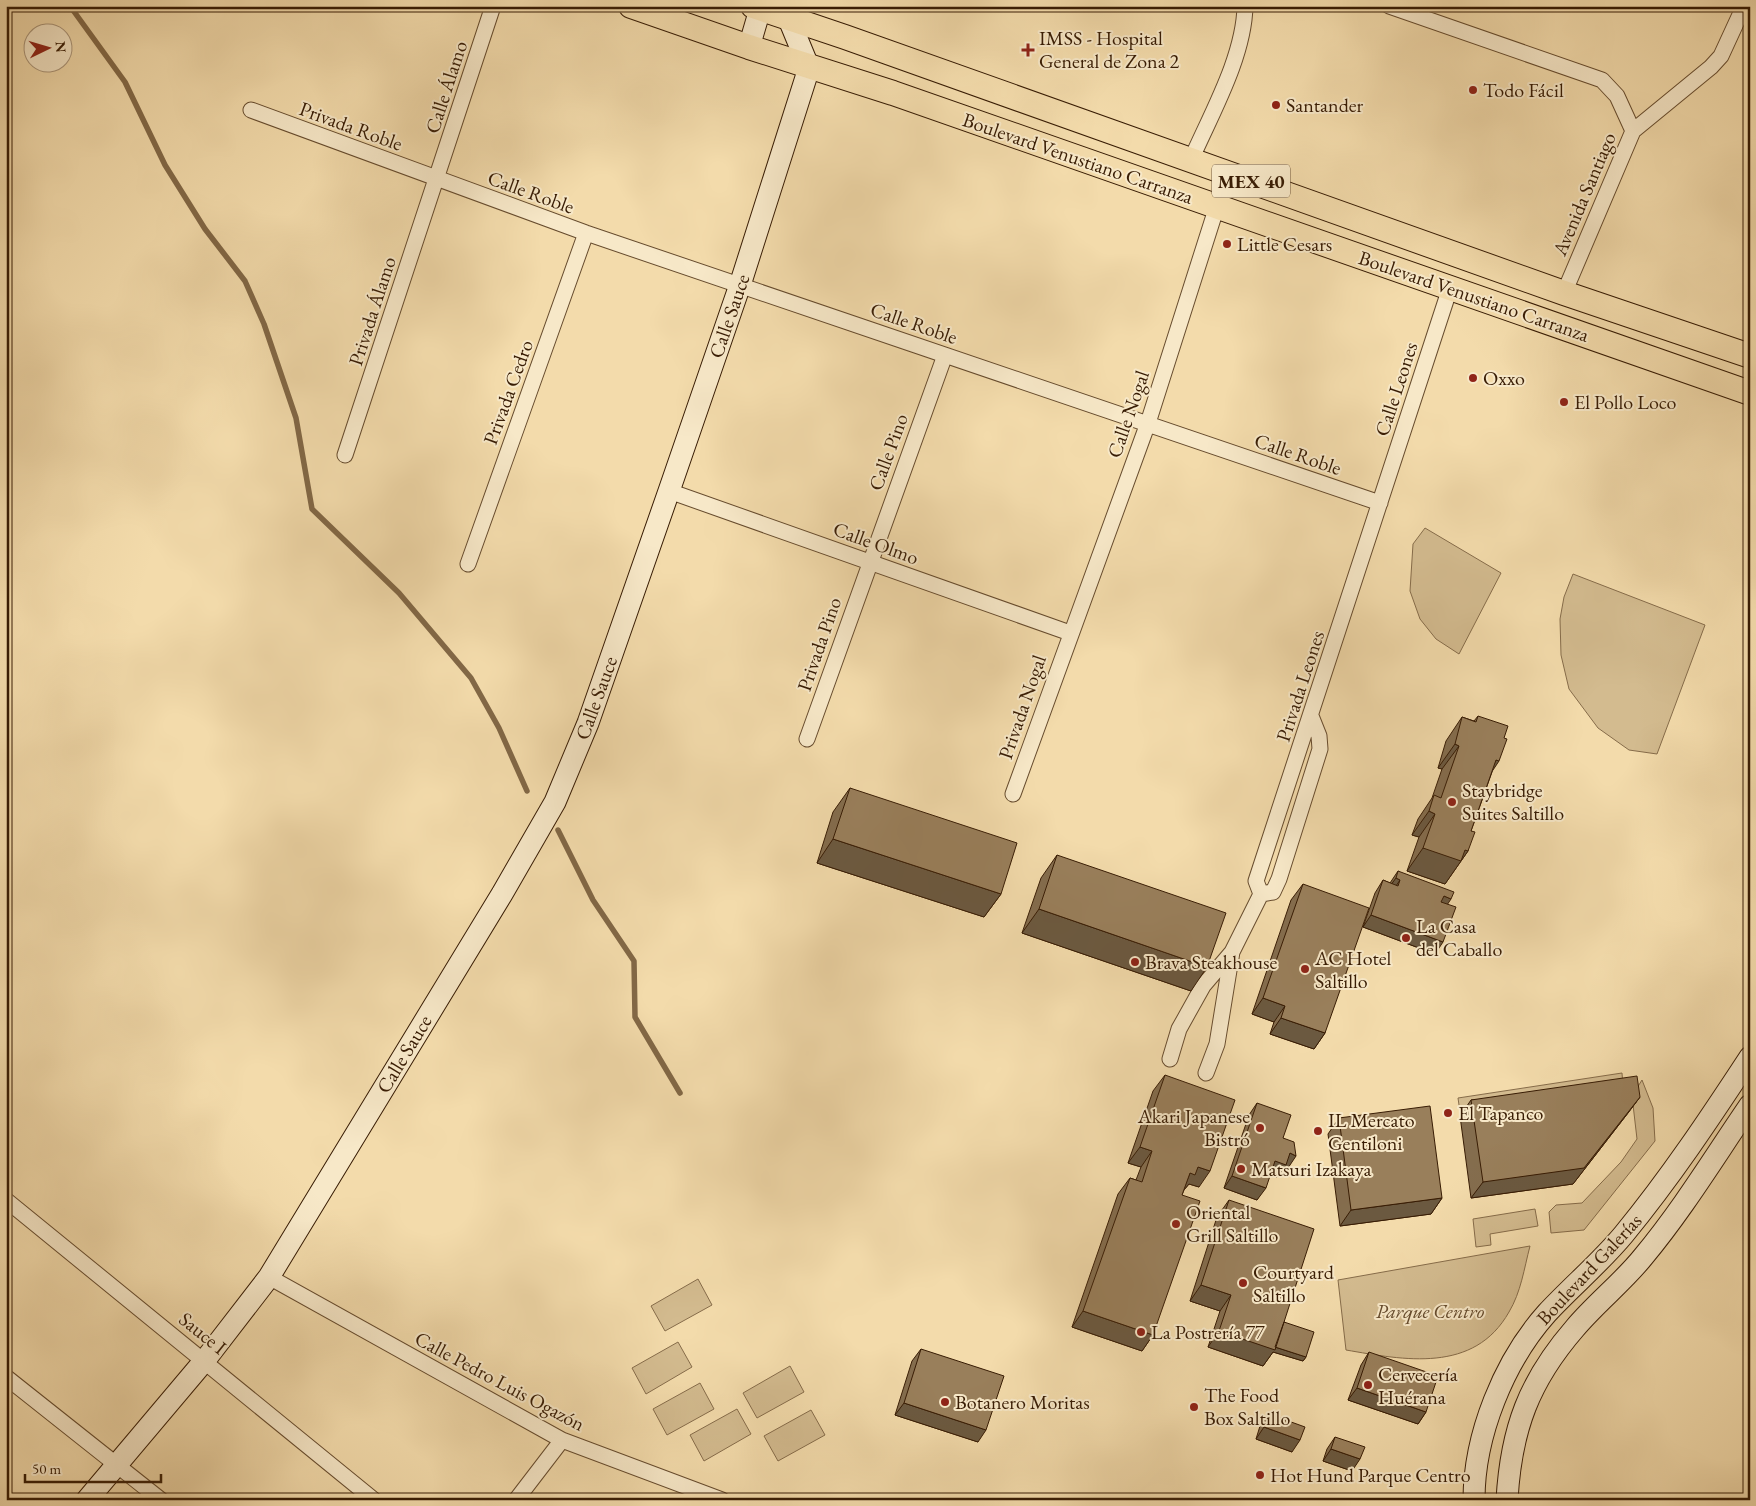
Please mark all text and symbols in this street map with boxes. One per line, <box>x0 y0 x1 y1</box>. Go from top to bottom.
north arrow <box>22 22 72 72</box>
place label: IMSS - Hospital General de Zona 2 <box>1039 25 1180 74</box>
street label: Calle Álamo <box>419 37 473 137</box>
text: N <box>51 40 70 54</box>
marker: IMSS - Hospital General de Zona 2 <box>1021 43 1035 57</box>
place label: Todo Fácil <box>1483 77 1564 103</box>
marker: Todo Fácil <box>1467 84 1479 96</box>
place label: Santander <box>1286 92 1364 118</box>
street label: Privada Roble <box>296 95 406 157</box>
marker: Santander <box>1270 99 1282 111</box>
street label: Boulevard Venustiano Carranza <box>959 106 1197 210</box>
street label: Avenida Santiago <box>1546 128 1622 261</box>
street label: Calle Roble <box>484 164 578 220</box>
road number: MEX 40 <box>1212 165 1290 198</box>
place label: Little Cesars <box>1237 231 1332 257</box>
marker: Little Cesars <box>1221 238 1233 250</box>
street label: Boulevard Venustiano Carranza <box>1355 244 1593 348</box>
street label: Privada Álamo <box>342 253 402 369</box>
street label: Calle Sauce <box>703 270 756 361</box>
street label: Calle Roble <box>867 296 961 350</box>
street label: Privada Cedro <box>477 336 539 448</box>
street label: Calle Leones <box>1369 339 1423 439</box>
place label: Oxxo <box>1483 365 1525 391</box>
street label: Calle Nogal <box>1101 367 1155 461</box>
marker: Oxxo <box>1467 372 1479 384</box>
place label: El Pollo Loco <box>1574 389 1677 415</box>
marker: El Pollo Loco <box>1558 396 1570 408</box>
street label: Calle Pino <box>862 410 914 494</box>
street label: Calle Roble <box>1251 427 1345 481</box>
street label: Calle Olmo <box>830 516 922 570</box>
street label: Privada Pino <box>791 594 847 694</box>
street label: Privada Leones <box>1270 627 1330 745</box>
street label: Privada Nogal <box>992 651 1052 762</box>
street label: Calle Sauce <box>569 653 623 743</box>
place label: Staybridge Suites Saltillo <box>1462 777 1564 826</box>
marker: Staybridge Suites Saltillo <box>1446 796 1458 808</box>
place label: La Casa del Caballo <box>1416 913 1502 962</box>
marker: La Casa del Caballo <box>1400 932 1412 944</box>
place label: AC Hotel Saltillo <box>1314 945 1392 994</box>
place label: Brava Steakhouse <box>1145 949 1277 975</box>
marker: Brava Steakhouse <box>1129 956 1141 968</box>
marker: AC Hotel Saltillo <box>1299 963 1311 975</box>
street label: Calle Sauce <box>370 1010 438 1098</box>
place label: El Tapanco <box>1458 1100 1544 1126</box>
place label: Akari Japanese Bistró <box>1137 1103 1250 1152</box>
place label: IL Mercato Gentiloni <box>1328 1107 1415 1156</box>
marker: El Tapanco <box>1442 1107 1454 1119</box>
marker: Akari Japanese Bistró <box>1254 1122 1266 1134</box>
marker: IL Mercato Gentiloni <box>1312 1125 1324 1137</box>
place label: Matsuri Izakaya <box>1251 1156 1371 1182</box>
marker: Matsuri Izakaya <box>1235 1163 1247 1175</box>
place label: Oriental Grill Saltillo <box>1186 1199 1279 1248</box>
street label: Boulevard Galerías <box>1531 1208 1647 1330</box>
marker: Oriental Grill Saltillo <box>1170 1218 1182 1230</box>
place label: Courtyard Saltillo <box>1253 1259 1335 1308</box>
marker: Courtyard Saltillo <box>1237 1277 1249 1289</box>
park label: Parque Centro <box>1376 1298 1485 1325</box>
street label: Sauce I <box>174 1306 232 1360</box>
place label: La Postrería 77 <box>1151 1319 1265 1345</box>
street label: Calle Pedro Luis Ogazón <box>410 1325 590 1437</box>
marker: La Postrería 77 <box>1135 1326 1147 1338</box>
place label: Cervecería Huérana <box>1378 1361 1458 1410</box>
marker: Cervecería Huérana <box>1362 1379 1374 1391</box>
place label: The Food Box Saltillo <box>1204 1382 1290 1431</box>
place label: Botanero Moritas <box>955 1389 1090 1415</box>
marker: Botanero Moritas <box>939 1396 951 1408</box>
marker: The Food Box Saltillo <box>1188 1401 1200 1413</box>
scale bar <box>25 1451 161 1483</box>
text: 50 m <box>32 1459 61 1478</box>
place label: Hot Hund Parque Centro <box>1270 1462 1471 1488</box>
marker: Hot Hund Parque Centro <box>1254 1469 1266 1481</box>

